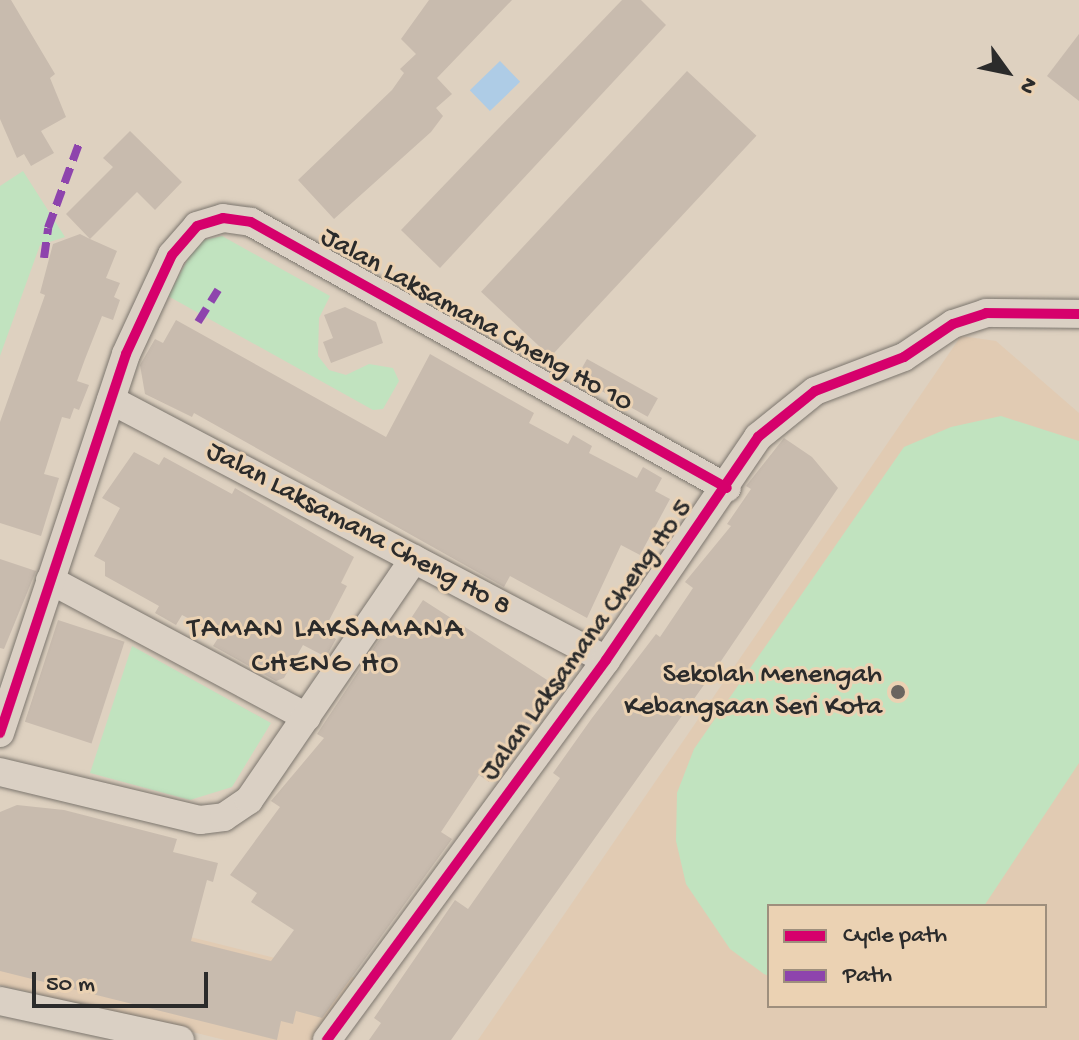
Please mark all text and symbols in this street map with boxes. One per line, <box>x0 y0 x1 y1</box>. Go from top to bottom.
north arrow <box>967 32 1047 112</box>
text: N <box>1012 72 1042 98</box>
street label: Jalan Laksamana Cheng Ho 10 <box>314 221 638 421</box>
street label: Jalan Laksamana Cheng Ho 8 <box>200 435 516 625</box>
street label: Jalan Laksamana Cheng Ho 5 <box>475 494 701 788</box>
district label: TAMAN LAKSAMANA CHENG HO <box>187 613 465 684</box>
place label: Sekolah Menengah Kebangsaan Seri Kota <box>624 659 882 725</box>
marker: Sekolah Menengah Kebangsaan Seri Kota <box>889 683 907 701</box>
legend <box>767 904 1047 1008</box>
text: Cycle path <box>843 922 947 951</box>
scale bar <box>36 956 212 1006</box>
text: Path <box>843 962 892 991</box>
text: 50 m <box>46 971 95 1000</box>

